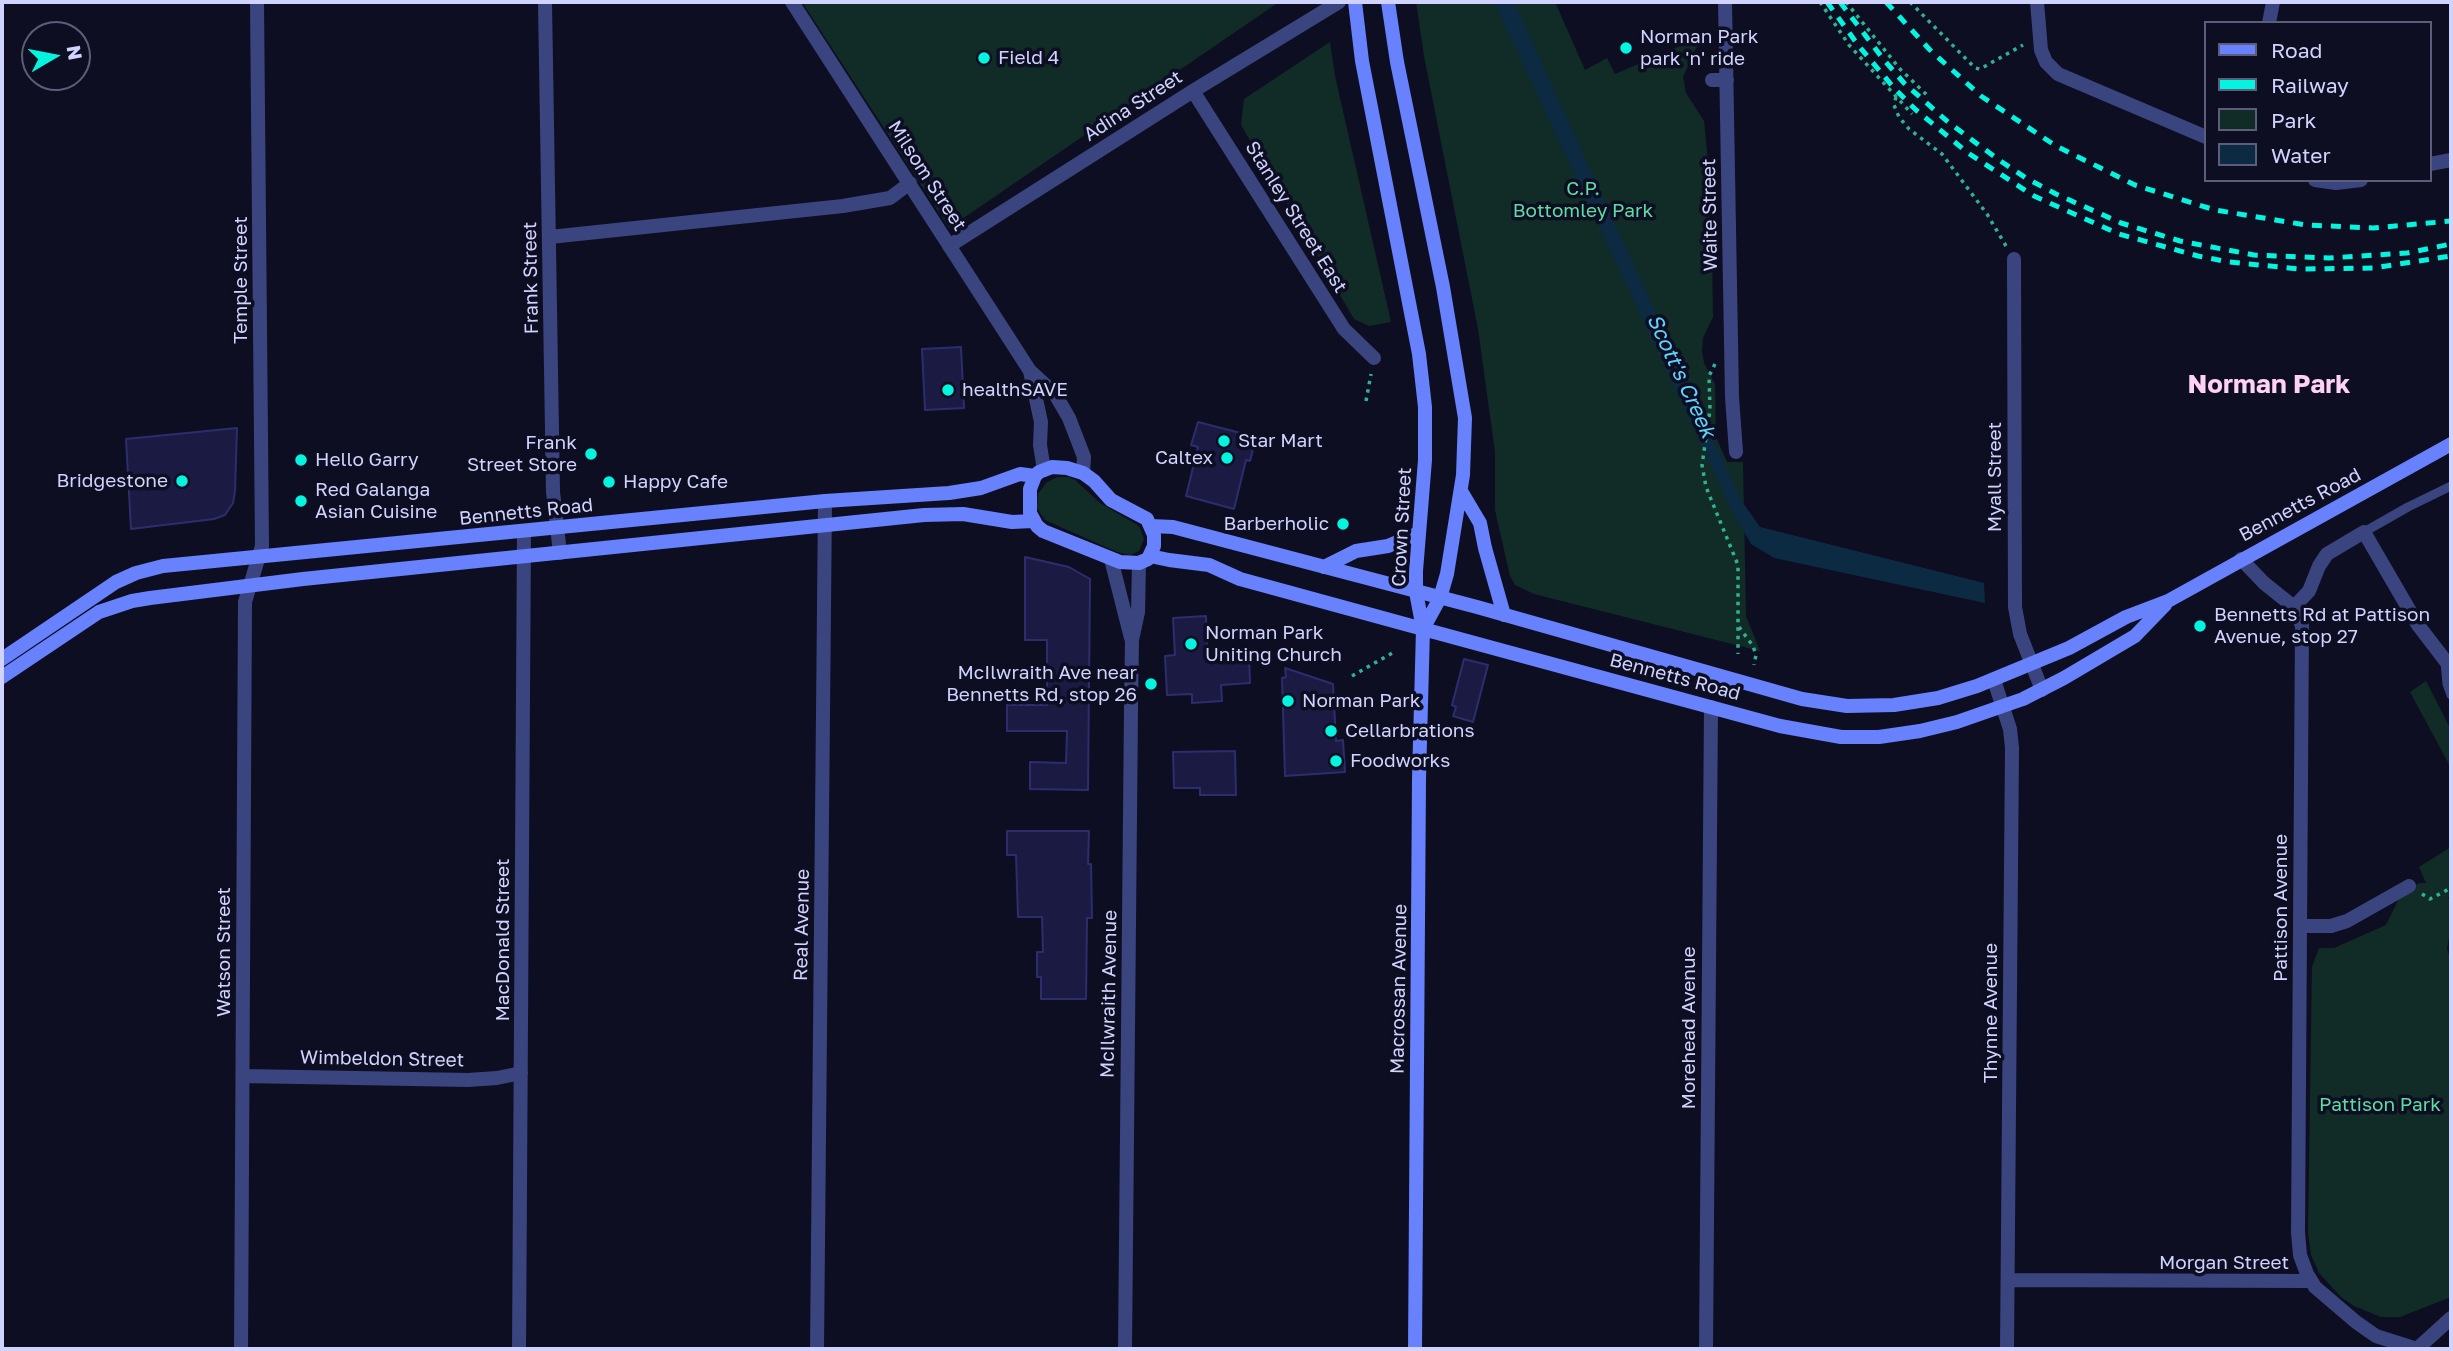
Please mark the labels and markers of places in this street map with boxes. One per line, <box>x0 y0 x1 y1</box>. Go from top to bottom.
place label: Norman Park park 'n' ride <box>1640 26 1758 70</box>
marker: Norman Park park 'n' ride <box>1618 40 1634 56</box>
place label: Field 4 <box>998 47 1059 69</box>
marker: Field 4 <box>976 50 992 66</box>
place label: healthSAVE <box>962 379 1068 401</box>
marker: healthSAVE <box>940 382 956 398</box>
place label: Star Mart <box>1238 430 1323 452</box>
place label: Frank Street Store <box>467 432 577 476</box>
marker: Star Mart <box>1216 433 1232 449</box>
marker: Frank Street Store <box>583 446 599 462</box>
place label: Caltex <box>1155 447 1213 469</box>
place label: Hello Garry <box>315 449 419 471</box>
marker: Caltex <box>1219 450 1235 466</box>
marker: Hello Garry <box>293 452 309 468</box>
place label: Bridgestone <box>57 470 168 492</box>
place label: Happy Cafe <box>623 471 728 493</box>
marker: Bridgestone <box>174 473 190 489</box>
marker: Happy Cafe <box>601 474 617 490</box>
place label: Red Galanga Asian Cuisine <box>315 479 437 523</box>
marker: Red Galanga Asian Cuisine <box>293 493 309 509</box>
place label: Barberholic <box>1223 513 1329 535</box>
marker: Barberholic <box>1335 516 1351 532</box>
place label: Bennetts Rd at Pattison Avenue, stop 27 <box>2214 604 2430 648</box>
marker: Bennetts Rd at Pattison Avenue, stop 27 <box>2192 618 2208 634</box>
place label: Norman Park Uniting Church <box>1205 622 1342 666</box>
marker: Norman Park Uniting Church <box>1183 636 1199 652</box>
place label: McIlwraith Ave near Bennetts Rd, stop 26 <box>946 662 1137 706</box>
marker: McIlwraith Ave near Bennetts Rd, stop 26 <box>1143 676 1159 692</box>
place label: Norman Park <box>1302 690 1420 712</box>
marker: Norman Park <box>1280 693 1296 709</box>
place label: Cellarbrations <box>1345 720 1475 742</box>
marker: Cellarbrations <box>1323 723 1339 739</box>
place label: Foodworks <box>1350 750 1450 772</box>
marker: Foodworks <box>1328 753 1344 769</box>

